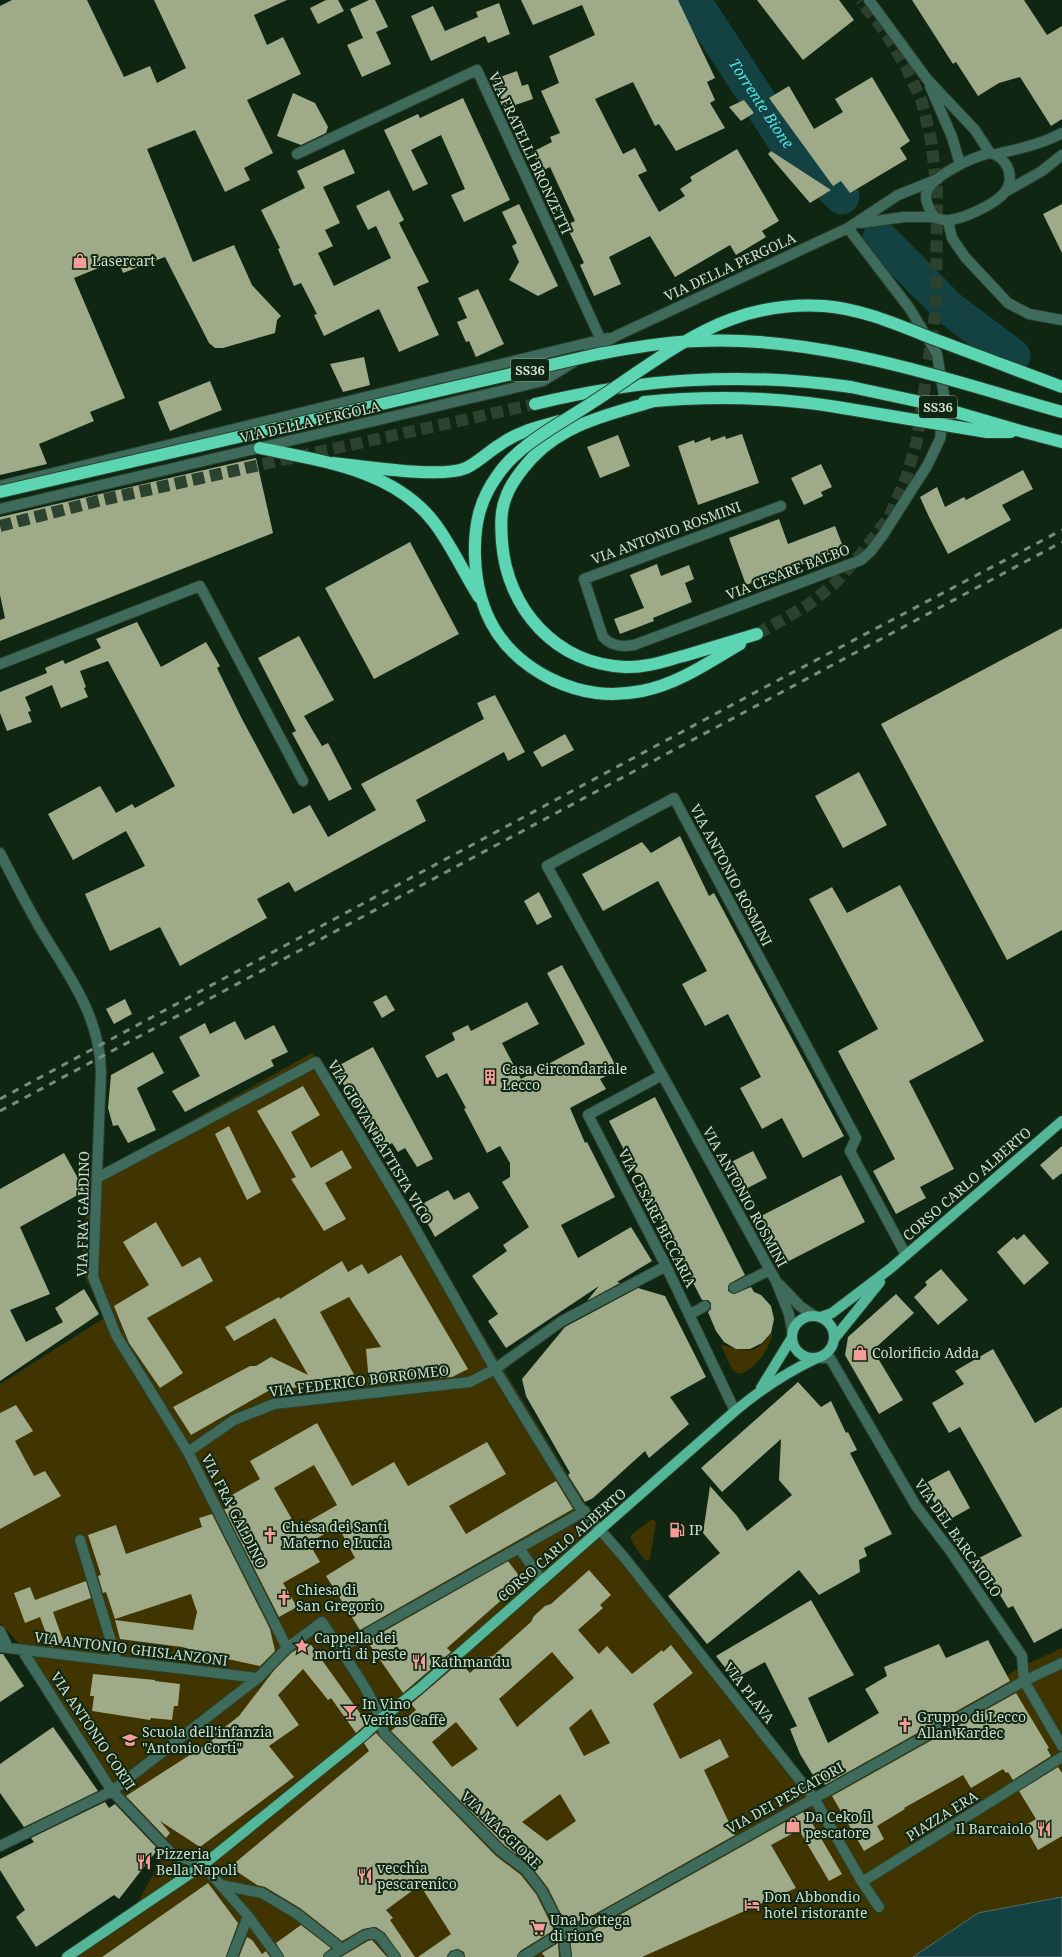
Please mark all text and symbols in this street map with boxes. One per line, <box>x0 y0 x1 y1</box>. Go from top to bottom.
water label: Torrente Bione <box>725 54 799 153</box>
street label: VIA FRATELLI BRONZETTI <box>485 69 576 237</box>
street label: VIA DELLA PERGOLA <box>661 228 799 305</box>
place label: Lasercart <box>92 251 155 270</box>
shop icon: Lasercart <box>71 252 89 270</box>
road number: SS36 <box>511 359 549 381</box>
street label: VIA DELLA PERGOLA <box>238 396 382 447</box>
road number: SS36 <box>919 396 957 418</box>
street label: VIA ANTONIO ROSMINI <box>588 497 743 569</box>
street label: VIA CESARE BALBO <box>723 539 852 604</box>
street label: VIA ANTONIO ROSMINI <box>686 800 777 949</box>
street label: VIA GIOVAN BATTISTA VICO <box>324 1056 437 1227</box>
place label: Casa Circondariale Lecco <box>502 1059 627 1094</box>
building icon: Casa Circondariale Lecco <box>481 1068 499 1086</box>
street label: VIA ANTONIO ROSMINI <box>699 1123 792 1271</box>
street label: CORSO CARLO ALBERTO <box>898 1123 1035 1245</box>
street label: VIA CESARE BECCARIA <box>614 1145 701 1290</box>
street label: VIA FRA' GALDINO <box>72 1151 93 1277</box>
place label: Colorificio Adda <box>872 1343 979 1362</box>
shop icon: Colorificio Adda <box>851 1344 869 1362</box>
street label: VIA FEDERICO BORROMEO <box>268 1360 450 1401</box>
street label: VIA FRA' GALDINO <box>197 1450 272 1571</box>
street label: VIA DEL BARCAIOLO <box>910 1475 1006 1601</box>
street label: CORSO CARLO ALBERTO <box>493 1484 630 1606</box>
place label: Chiesa dei Santi Materno e Lucia <box>282 1517 391 1552</box>
place label: IP <box>689 1520 703 1539</box>
fuel station icon: IP <box>668 1521 686 1539</box>
church icon: Chiesa dei Santi Materno e Lucia <box>261 1526 279 1544</box>
place label: Chiesa di San Gregorio <box>296 1580 383 1615</box>
church icon: Chiesa di San Gregorio <box>275 1589 293 1607</box>
street label: VIA ANTONIO GHISLANZONI <box>33 1627 229 1670</box>
place label: Cappella dei morti di peste <box>314 1628 406 1663</box>
place icon: Cappella dei morti di peste <box>293 1637 311 1655</box>
place label: Kathmandu <box>431 1652 510 1671</box>
restaurant icon: Kathmandu <box>410 1653 428 1671</box>
street label: VIA PLAVA <box>720 1658 779 1727</box>
street label: VIA ANTONIO CORTI <box>47 1668 140 1794</box>
place label: In Vino Veritas Caffè <box>362 1694 446 1729</box>
bar icon: In Vino Veritas Caffè <box>341 1703 359 1721</box>
place label: Gruppo di Lecco Allan Kardec <box>917 1707 1026 1742</box>
church icon: Gruppo di Lecco Allan Kardec <box>896 1716 914 1734</box>
place label: Scuola dell'infanzia "Antonio Corti" <box>142 1722 272 1757</box>
school or university icon: Scuola dell'infanzia "Antonio Corti" <box>121 1731 139 1749</box>
street label: VIA DEI PESCATORI <box>723 1757 847 1838</box>
street label: PIAZZA ERA <box>902 1786 981 1845</box>
street label: VIA MAGGIORE <box>457 1787 546 1873</box>
place label: Da Ceko il pescatore <box>805 1807 872 1842</box>
shop icon: Da Ceko il pescatore <box>784 1816 802 1834</box>
place label: Il Barcaiolo <box>956 1819 1032 1838</box>
restaurant icon: Il Barcaiolo <box>1035 1820 1053 1838</box>
place label: Pizzeria Bella Napoli <box>156 1844 237 1879</box>
restaurant icon: Pizzeria Bella Napoli <box>135 1853 153 1871</box>
place label: vecchia pescarenico <box>377 1858 457 1893</box>
restaurant icon: vecchia pescarenico <box>356 1867 374 1885</box>
place label: Don Abbondio hotel ristorante <box>764 1887 867 1922</box>
hotel icon: Don Abbondio hotel ristorante <box>743 1896 761 1914</box>
place label: Una bottega di rione <box>550 1910 630 1945</box>
supermarket icon: Una bottega di rione <box>529 1919 547 1937</box>

